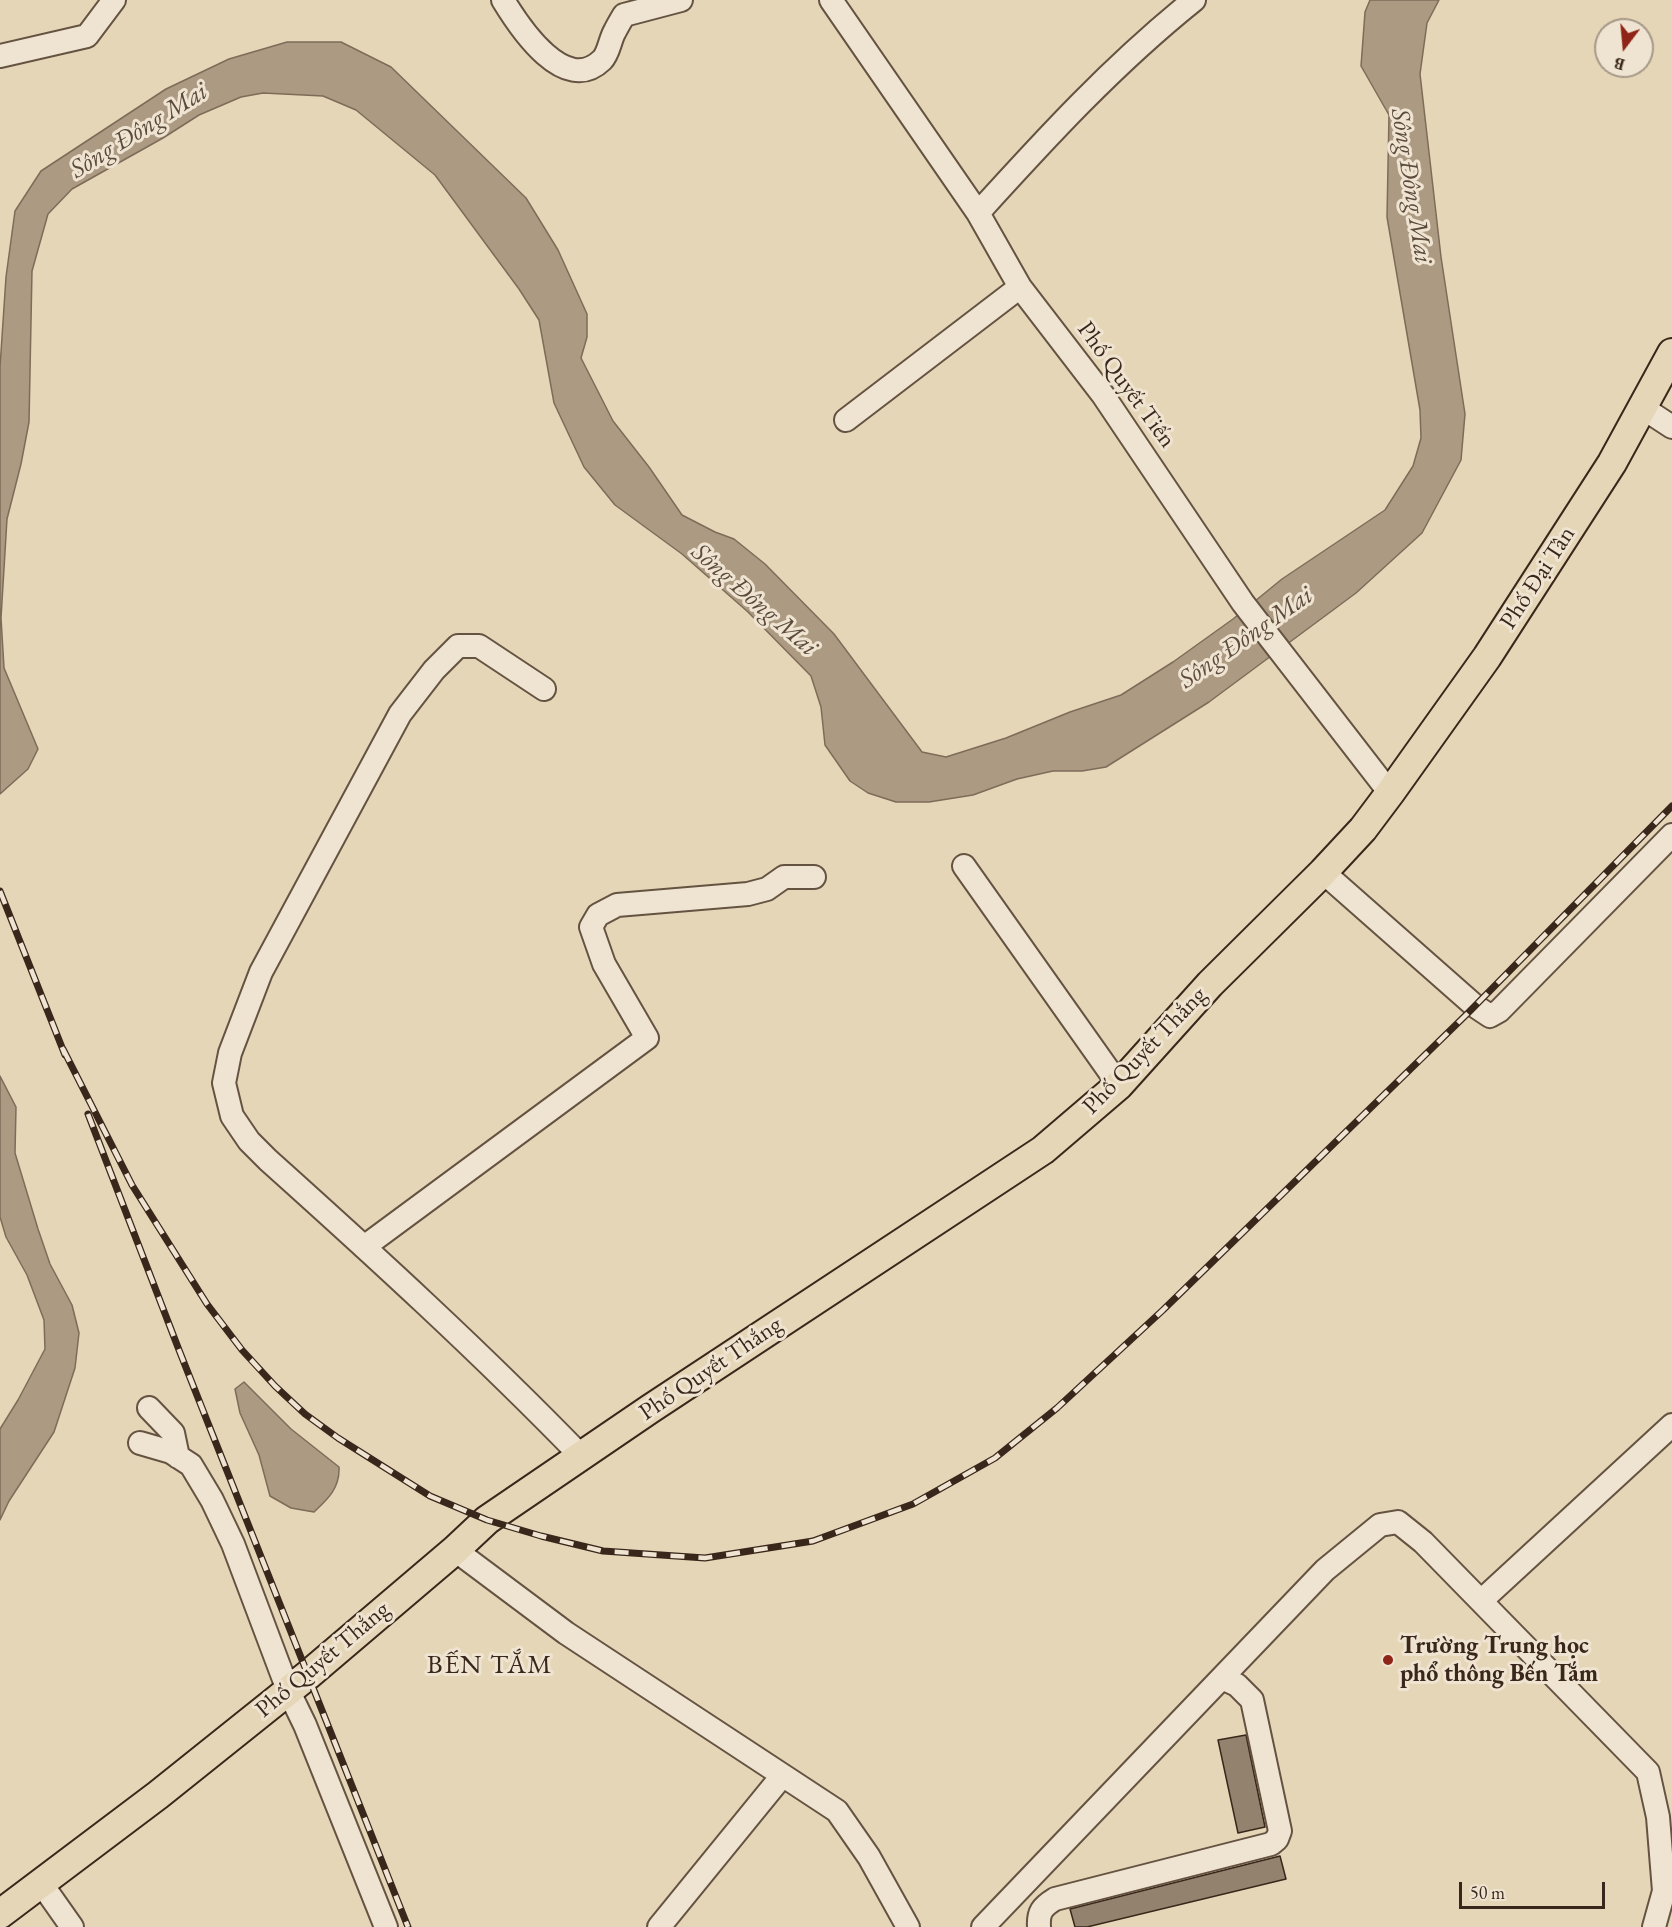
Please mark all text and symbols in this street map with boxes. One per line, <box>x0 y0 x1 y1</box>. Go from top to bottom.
north arrow <box>1594 18 1654 78</box>
text: B <box>1612 52 1627 75</box>
water label: Sông Đông Mai <box>64 76 214 186</box>
water label: Sông Đông Mai <box>1383 106 1439 266</box>
street label: Phố Quyết Tiến <box>1071 316 1181 454</box>
street label: Phố Đại Tân <box>1494 521 1582 635</box>
water label: Sông Đông Mai <box>685 537 823 663</box>
water label: Sông Đông Mai <box>1173 580 1319 696</box>
street label: Phố Quyết Thắng <box>1077 981 1213 1121</box>
street label: Phố Quyết Thắng <box>634 1311 788 1427</box>
street label: Phố Quyết Thắng <box>250 1596 396 1724</box>
place label: Trường Trung học phổ thông Bến Tắm <box>1400 1632 1598 1688</box>
district label: BẾN TẮM <box>427 1650 553 1682</box>
marker: Trường Trung học phổ thông Bến Tắm <box>1381 1653 1395 1667</box>
scale bar <box>1462 1870 1608 1908</box>
text: 50 m <box>1470 1881 1505 1904</box>

